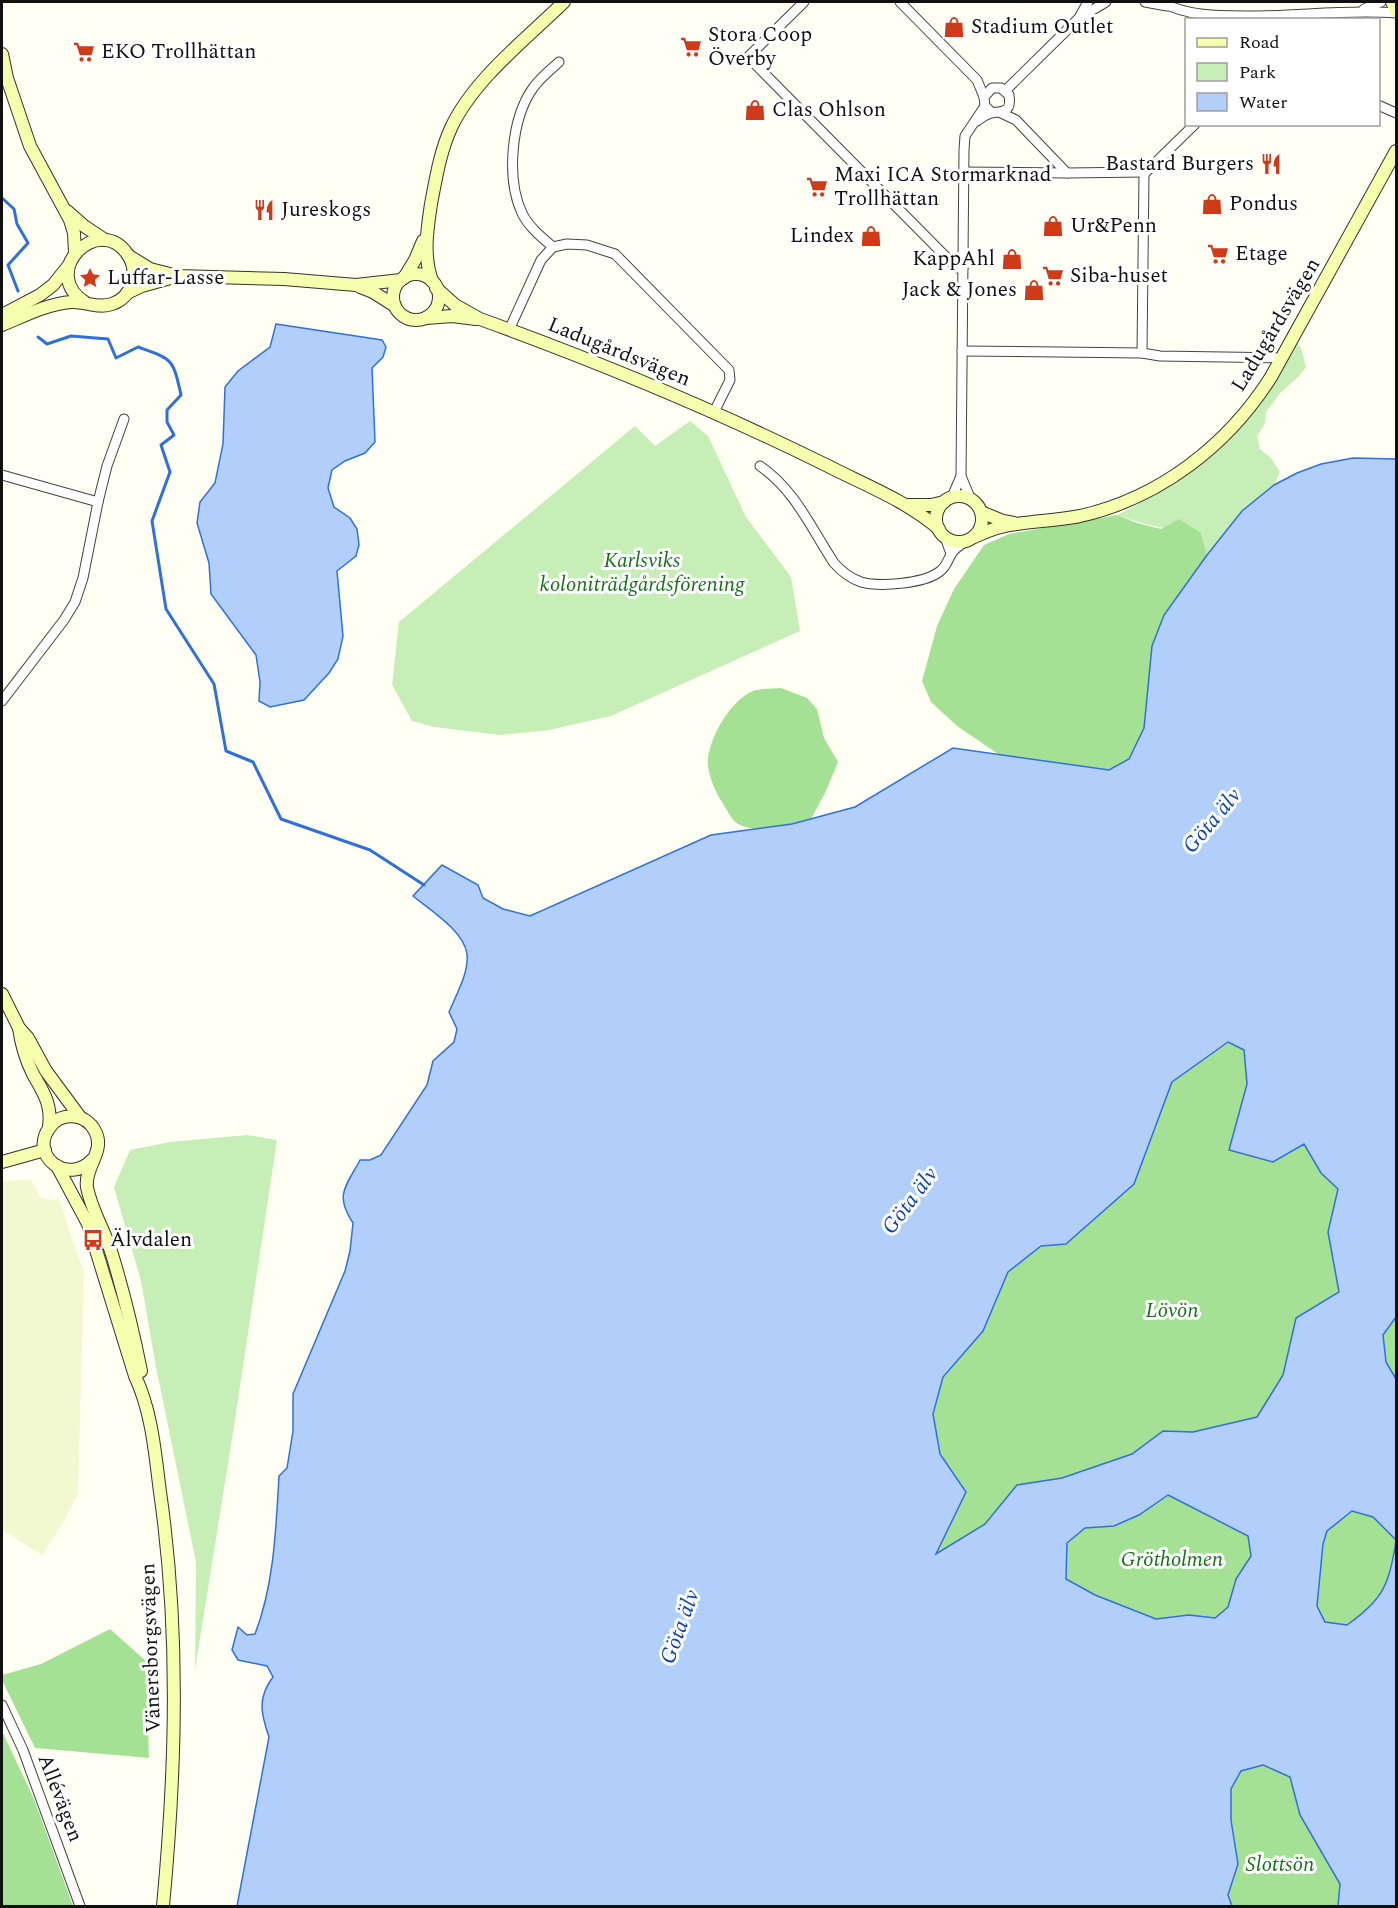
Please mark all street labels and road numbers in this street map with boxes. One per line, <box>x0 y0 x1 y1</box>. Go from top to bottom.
street label: Ladugårdsvägen <box>1223 252 1329 398</box>
street label: Ladugårdsvägen <box>543 309 695 395</box>
street label: Vänersborgsvägen <box>132 1562 170 1734</box>
street label: Allévägen <box>29 1749 91 1847</box>

